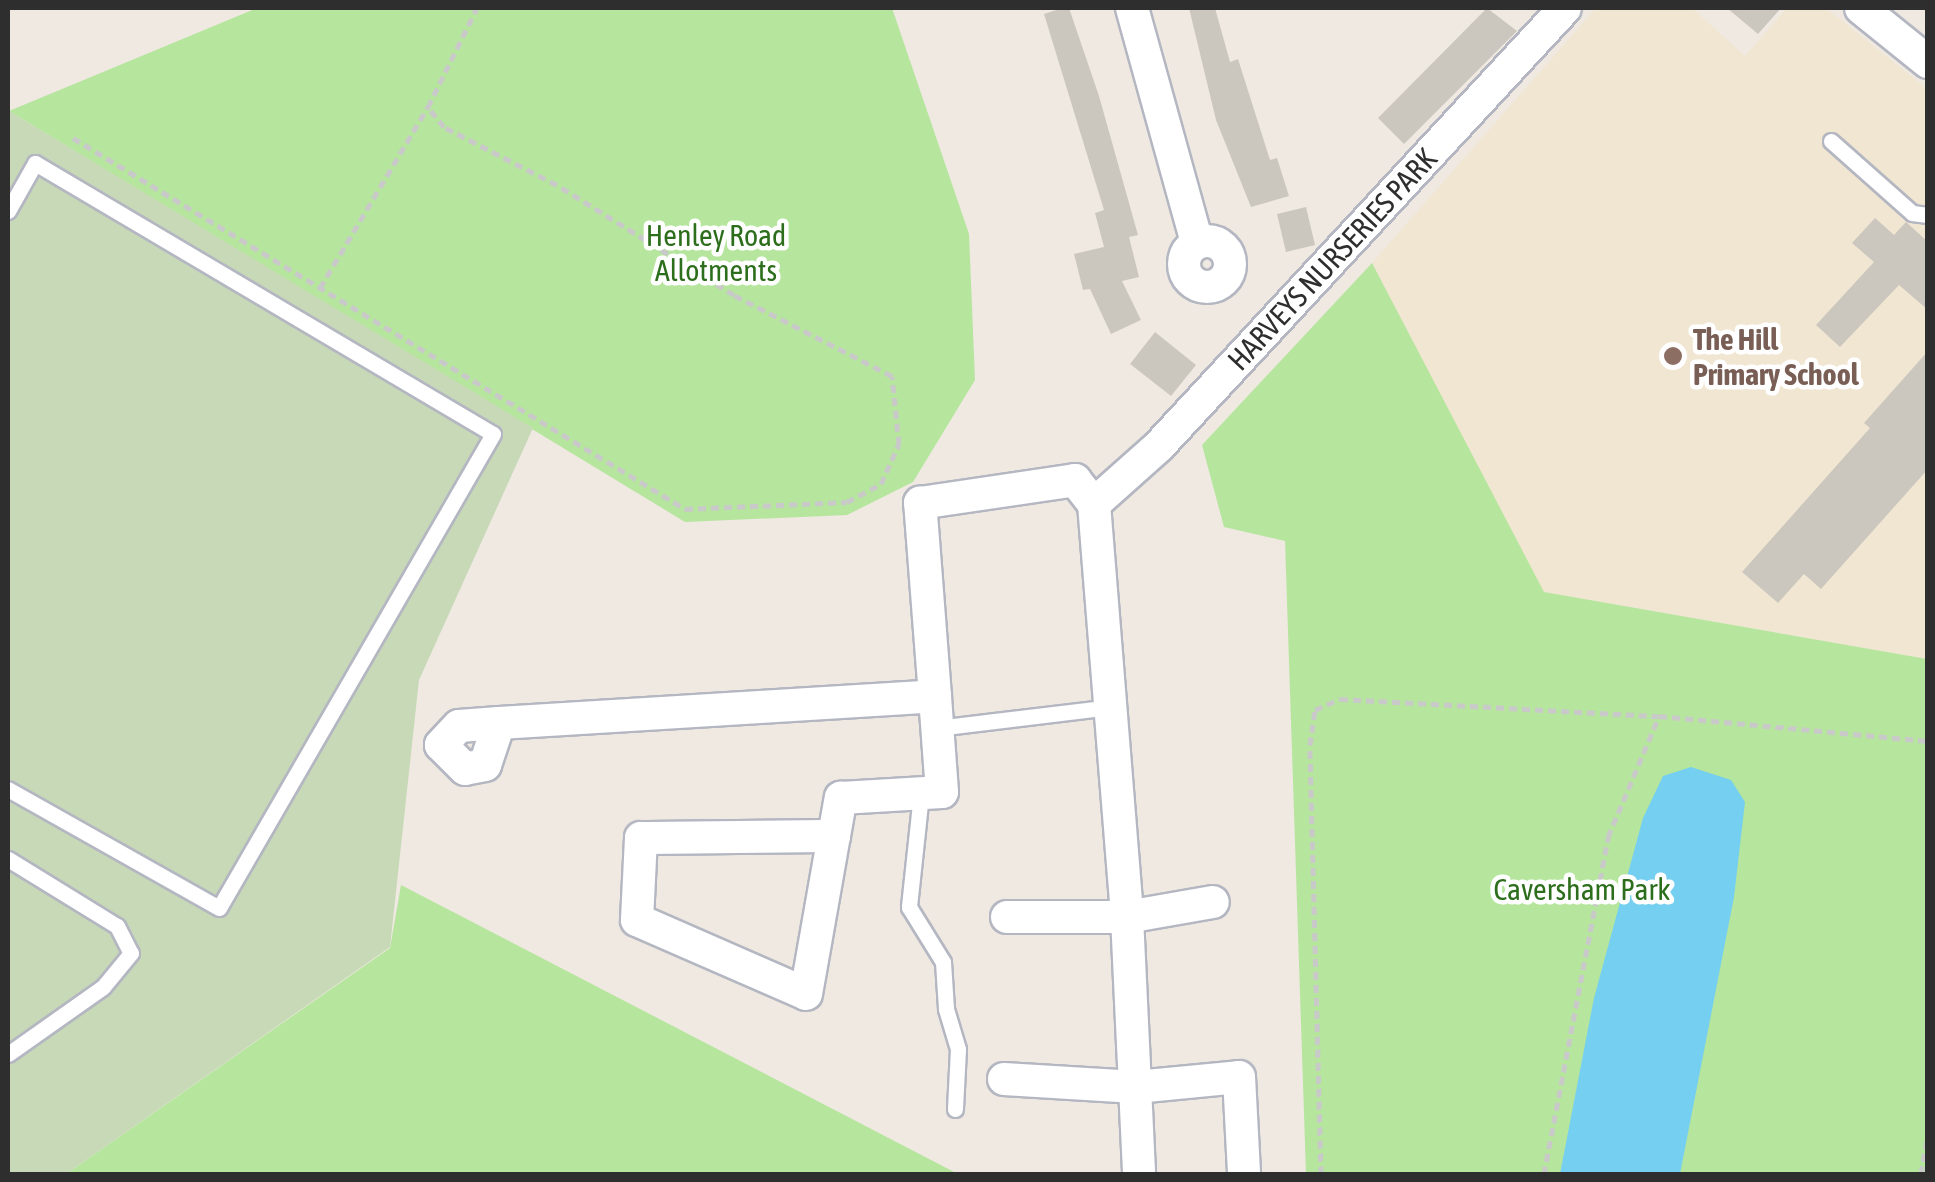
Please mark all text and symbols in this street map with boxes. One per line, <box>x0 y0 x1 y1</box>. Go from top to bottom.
street label: HARVEYS NURSERIES PARK <box>1220 141 1444 377</box>
park label: Henley Road Allotments <box>646 217 786 288</box>
place label: The Hill Primary School <box>1693 321 1859 392</box>
marker: The Hill Primary School <box>1662 345 1684 367</box>
park label: Caversham Park <box>1494 871 1670 907</box>

